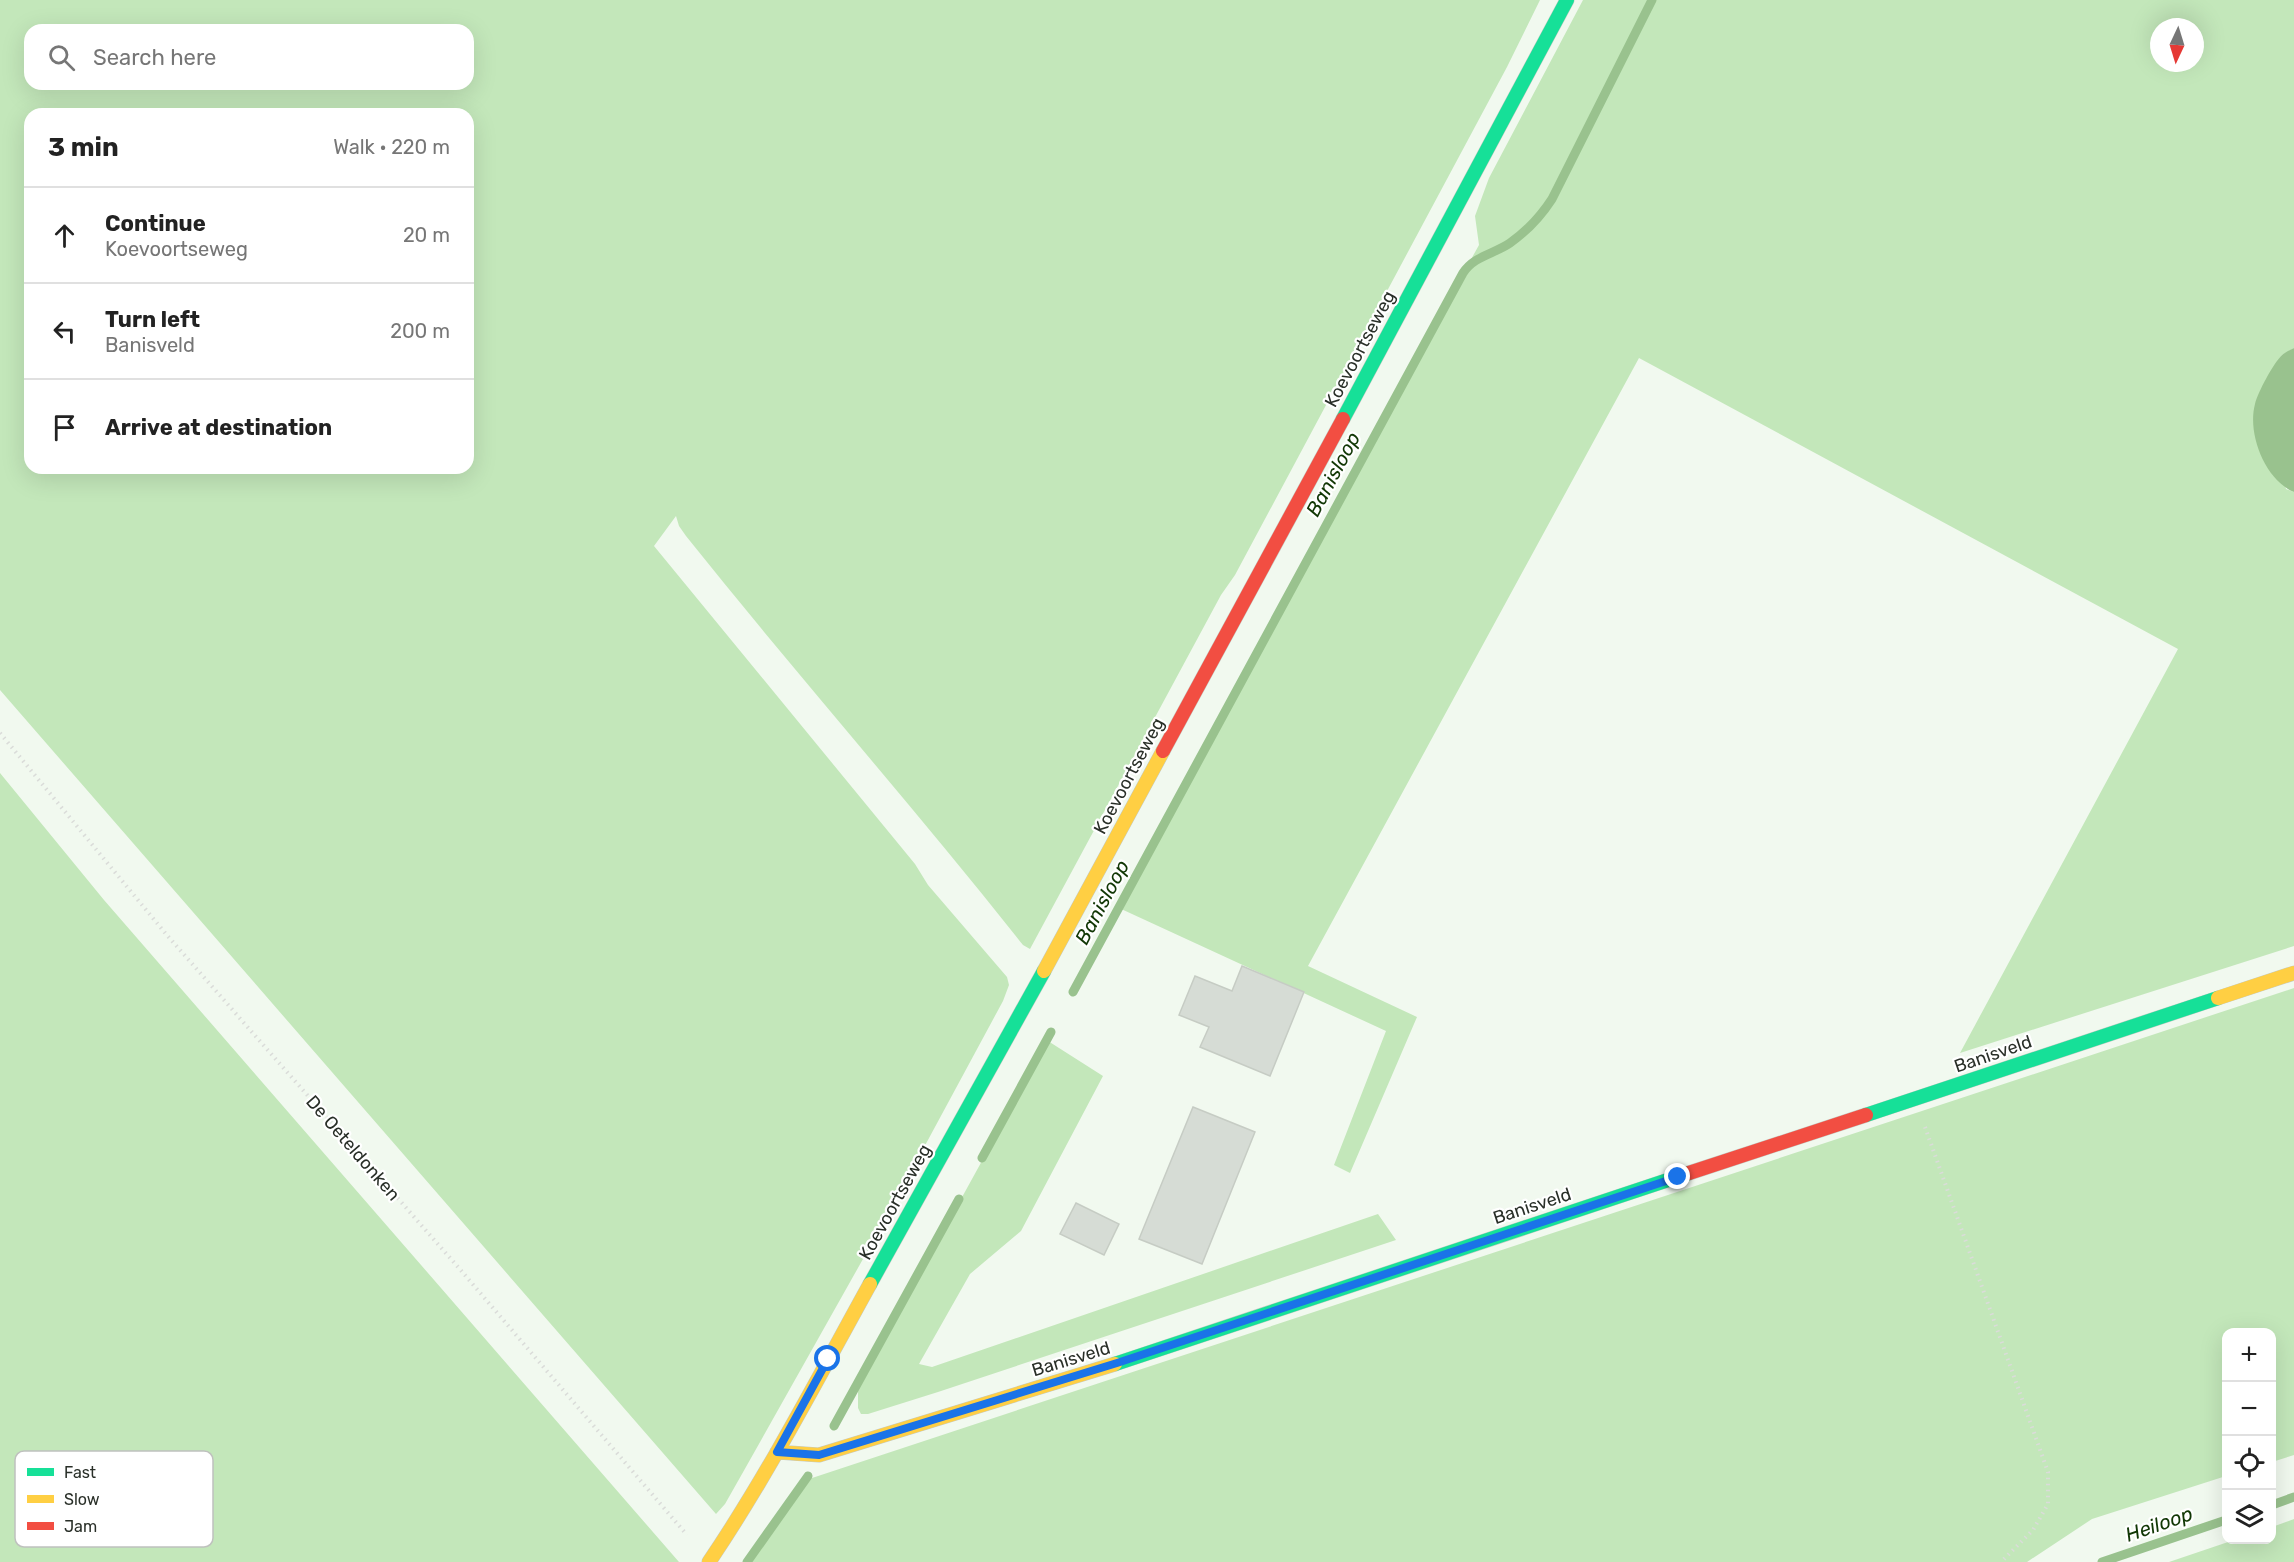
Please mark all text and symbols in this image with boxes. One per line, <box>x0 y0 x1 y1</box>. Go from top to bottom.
north arrow <box>2150 18 2204 72</box>
search box <box>24 24 474 90</box>
icon: search <box>45 41 78 74</box>
text: Search here <box>93 44 216 71</box>
text: 3 min <box>48 132 119 163</box>
text: Walk · 220 m <box>333 135 450 159</box>
text: Continue <box>105 210 206 237</box>
icon: ahead <box>48 219 81 252</box>
text: 20 m <box>403 223 450 247</box>
text: Koevoortseweg <box>105 237 248 261</box>
street label: Koevoortseweg <box>1320 287 1400 411</box>
text: Turn left <box>105 306 200 333</box>
icon: left <box>48 315 81 348</box>
text: 200 m <box>390 319 450 343</box>
text: Banisveld <box>105 333 195 357</box>
icon: arrive <box>48 411 81 444</box>
text: Arrive at destination <box>105 414 332 441</box>
water label: Banisloop <box>1301 428 1365 520</box>
street label: Koevoortseweg <box>1089 714 1169 838</box>
water label: Banisloop <box>1070 856 1134 948</box>
street label: Banisveld <box>1951 1030 2035 1078</box>
street label: De Oeteldonken <box>301 1091 405 1205</box>
street label: Koevoortseweg <box>854 1140 936 1264</box>
route end <box>1664 1163 1690 1189</box>
street label: Banisveld <box>1490 1183 1574 1229</box>
map controls <box>2222 1328 2276 1544</box>
button: + <box>2222 1328 2276 1382</box>
street label: Banisveld <box>1029 1337 1113 1381</box>
route start <box>814 1345 840 1371</box>
button: − <box>2222 1382 2276 1436</box>
button: locate <box>2222 1436 2276 1490</box>
legend <box>15 1451 213 1547</box>
text: Fast <box>64 1463 96 1482</box>
text: Slow <box>64 1490 100 1509</box>
button: layers <box>2222 1490 2276 1544</box>
water label: Heiloop <box>2122 1501 2196 1547</box>
text: Jam <box>64 1517 97 1536</box>

